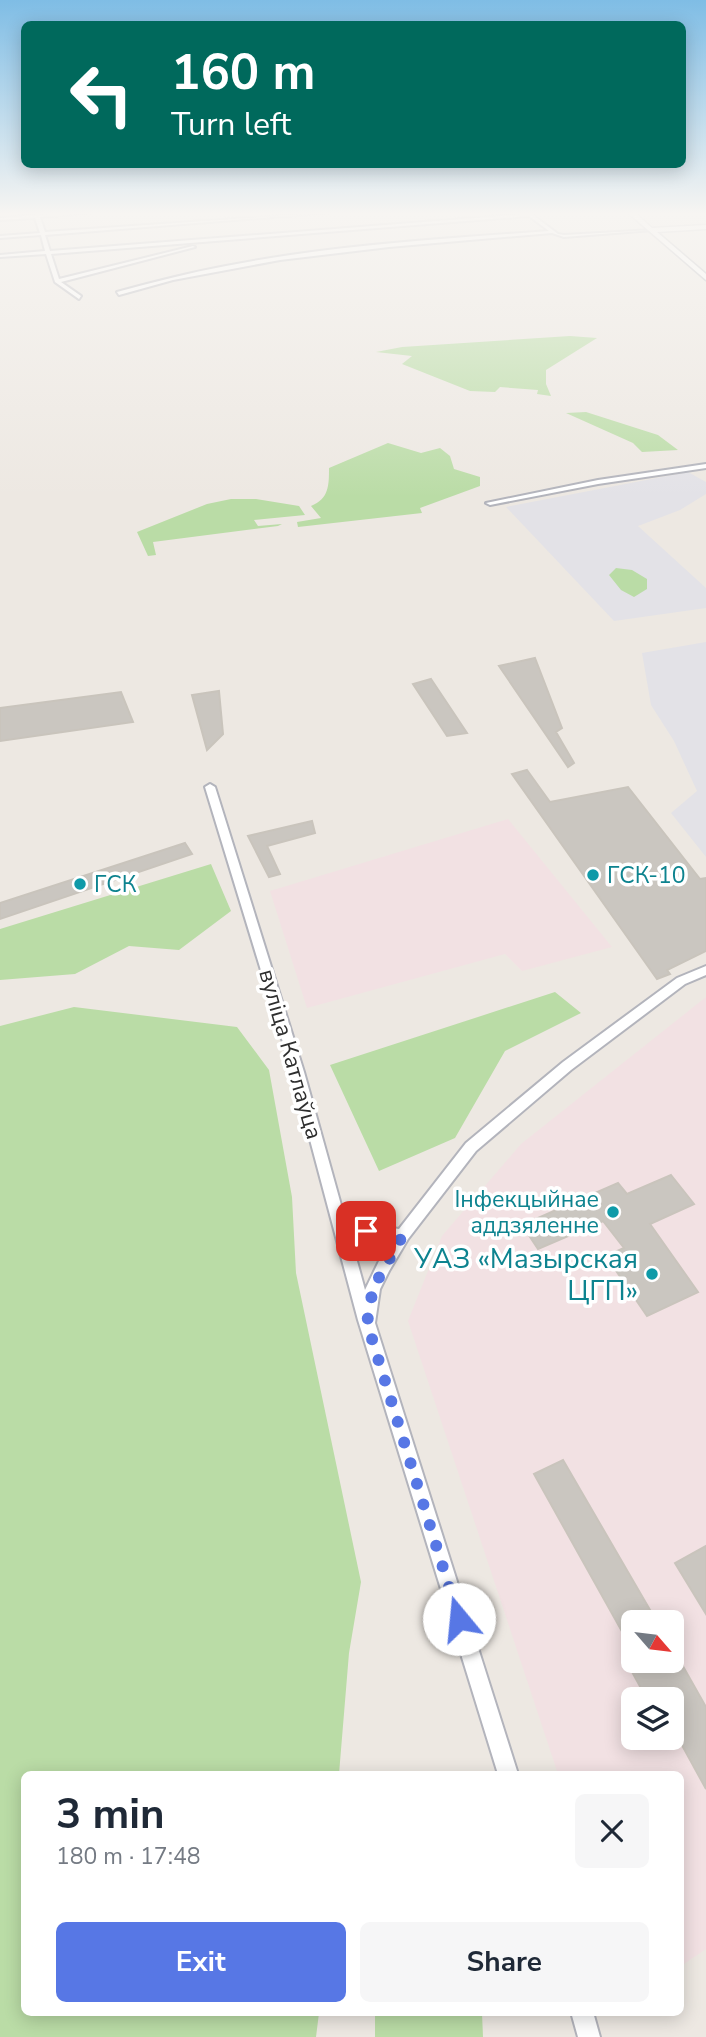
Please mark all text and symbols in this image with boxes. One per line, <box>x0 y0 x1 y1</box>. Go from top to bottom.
text: 160 m <box>171 39 315 106</box>
icon: left <box>56 49 147 140</box>
text: Turn left <box>171 103 291 146</box>
place label: ГСК-10 <box>607 860 686 891</box>
marker: ГСК-10 <box>585 867 601 883</box>
place label: ГСК <box>94 869 137 900</box>
marker: ГСК <box>72 876 88 892</box>
street label: вуліца Катлаўца <box>251 965 330 1143</box>
place label: Інфекцыйнае аддзяленне <box>454 1184 599 1241</box>
pin <box>336 1201 396 1261</box>
marker: Інфекцыйнае аддзяленне <box>605 1204 621 1220</box>
icon: arrive <box>347 1212 385 1250</box>
place label: УАЗ «Мазырская ЦГП» <box>413 1240 638 1310</box>
marker: УАЗ «Мазырская ЦГП» <box>644 1266 660 1282</box>
position arrow <box>422 1582 496 1656</box>
north arrow <box>621 1610 684 1673</box>
map controls <box>621 1610 684 1750</box>
button: layers <box>621 1687 684 1750</box>
text: 3 min <box>56 1786 165 1843</box>
button: close <box>575 1794 649 1868</box>
text: 180 m · 17:48 <box>56 1841 201 1872</box>
button: Exit <box>56 1922 346 2002</box>
button: Share <box>360 1922 649 2002</box>

